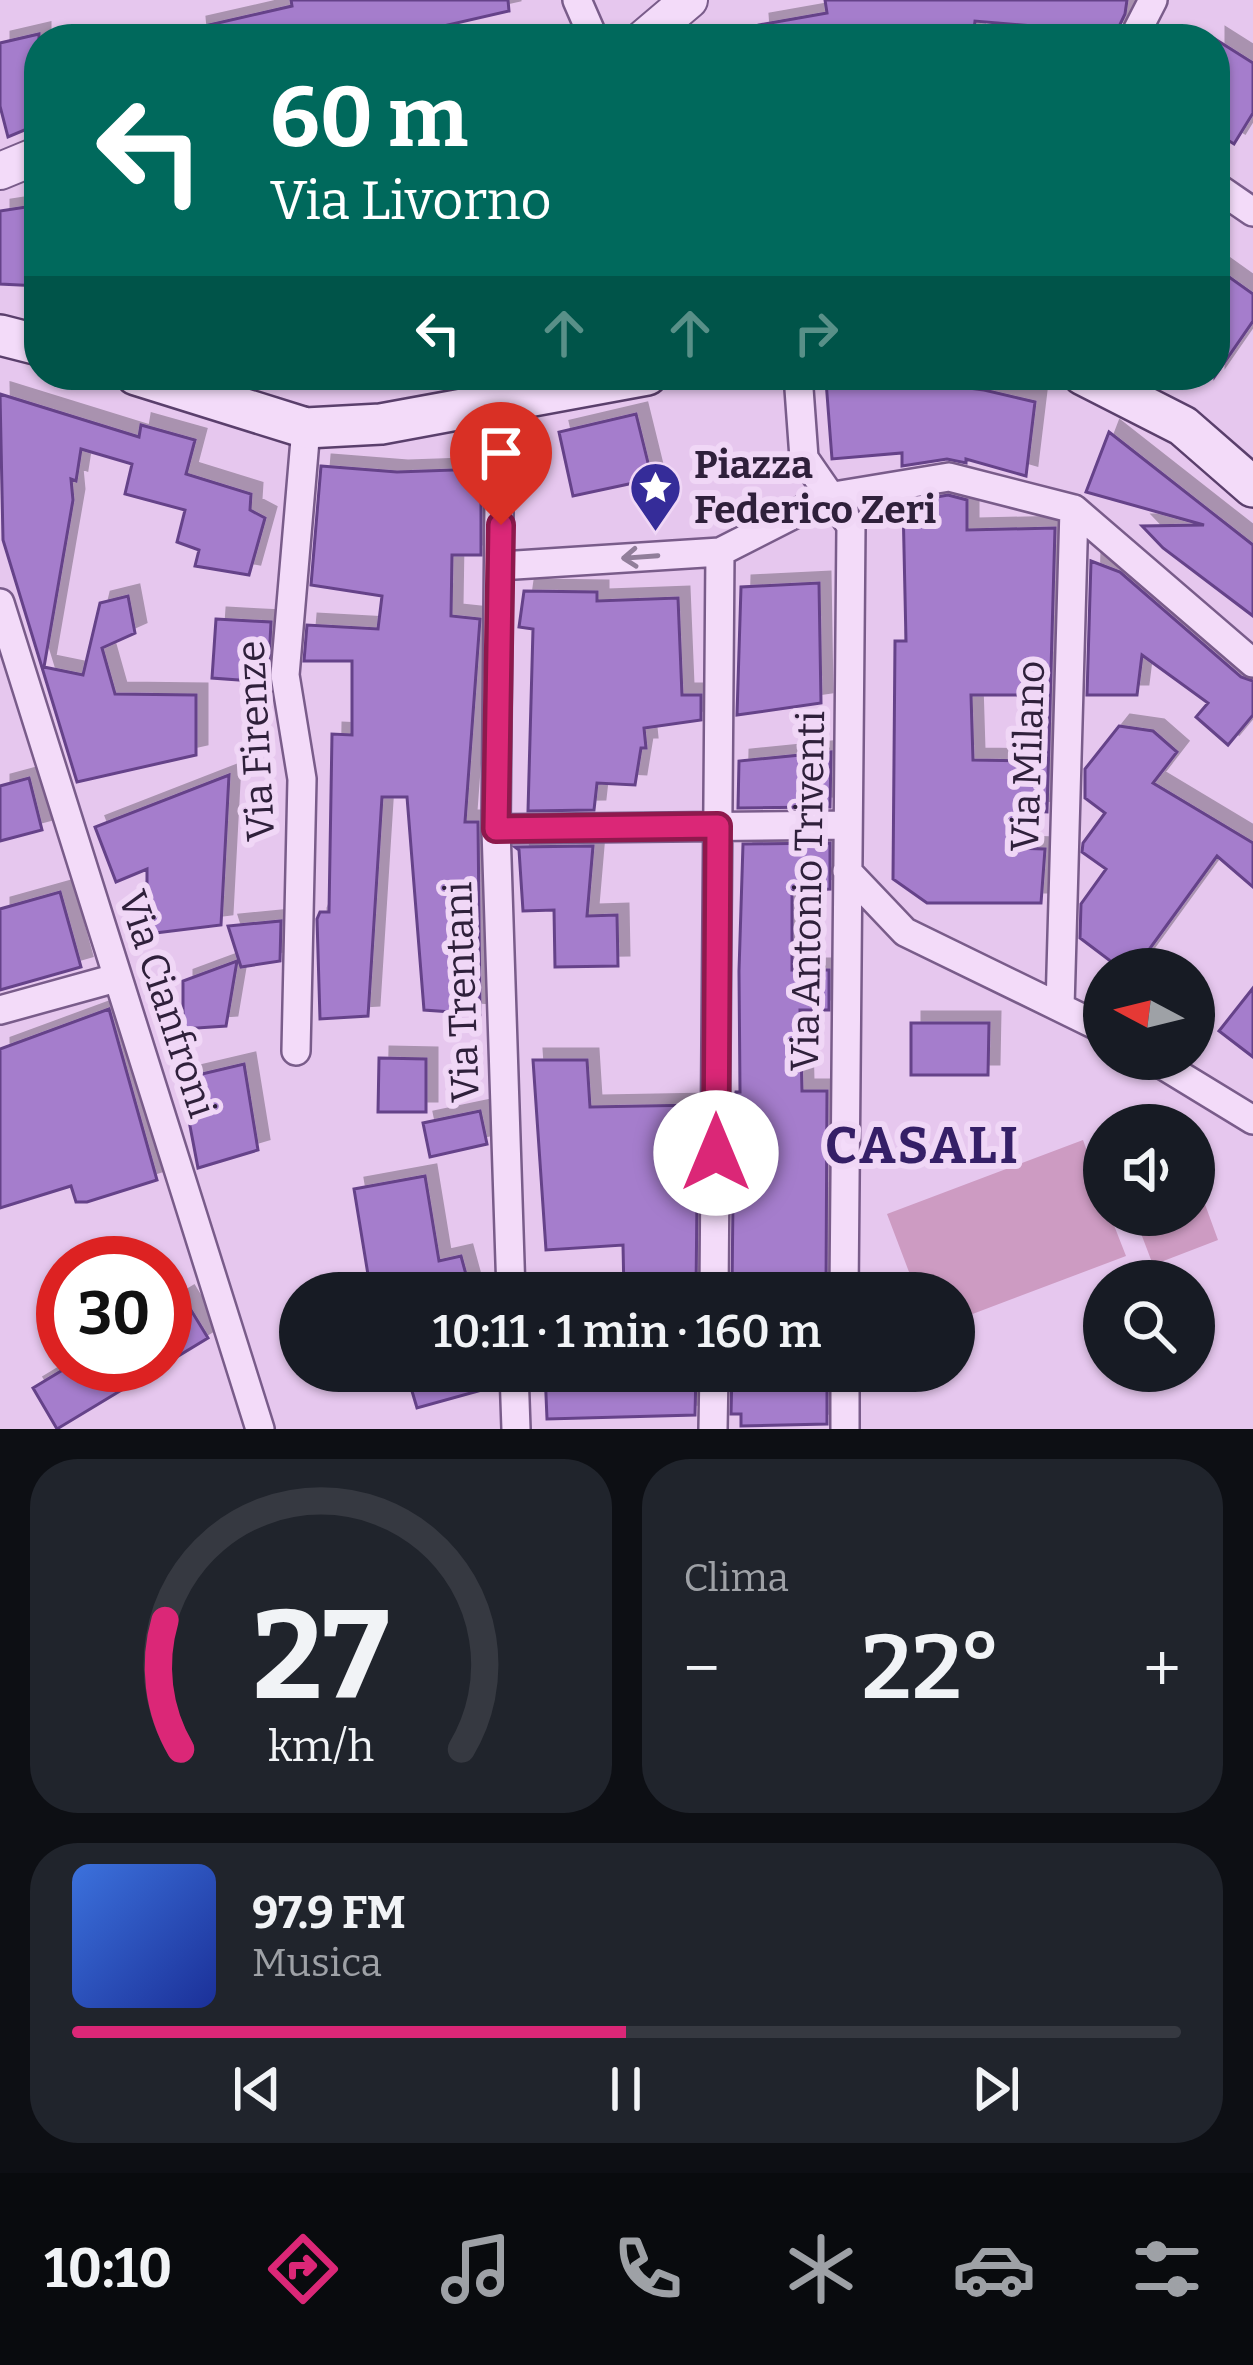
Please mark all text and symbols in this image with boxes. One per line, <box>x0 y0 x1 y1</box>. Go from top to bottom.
text: 60 m <box>270 67 468 168</box>
icon: left <box>72 72 228 228</box>
text: Via Livorno <box>270 169 552 233</box>
icon: left <box>405 300 471 366</box>
icon: ahead <box>531 300 597 366</box>
icon: ahead <box>657 300 723 366</box>
icon: right <box>783 300 849 366</box>
pin <box>450 402 552 525</box>
icon: arrive <box>468 420 534 486</box>
place label: Piazza Federico Zeri <box>694 442 936 533</box>
place icon: Piazza Federico Zeri <box>627 459 683 533</box>
one-way arrow <box>621 546 660 569</box>
street label: Via Firenze <box>228 640 284 842</box>
street label: Via Milano <box>1002 660 1054 852</box>
street label: Via Antonio Triventi <box>782 710 834 1072</box>
street label: Via Trentani <box>435 881 489 1103</box>
street label: Via Cianfroni <box>109 885 225 1123</box>
north arrow <box>1083 948 1215 1080</box>
map controls <box>1083 948 1215 1392</box>
position arrow <box>653 1090 779 1216</box>
button: sound <box>1083 1104 1215 1236</box>
district label: CASALI <box>825 1115 1021 1177</box>
speed limit sign: 30 <box>36 1236 192 1392</box>
button: search <box>1083 1260 1215 1392</box>
text: 10:11 · 1 min · 160 m <box>433 1305 821 1359</box>
text: Clima <box>684 1555 789 1601</box>
text: 27 <box>252 1581 389 1731</box>
text: 22° <box>862 1614 1002 1722</box>
text: − <box>684 1629 720 1708</box>
text: + <box>1143 1629 1181 1708</box>
text: km/h <box>268 1721 374 1772</box>
text: 97.9 FM <box>252 1886 406 1940</box>
text: Musica <box>252 1940 382 1986</box>
icon: previous <box>224 2056 290 2122</box>
icon: pause <box>593 2056 659 2122</box>
icon: next <box>963 2056 1029 2122</box>
icon: directions <box>261 2227 345 2311</box>
icon: music <box>434 2227 518 2311</box>
icon: phone <box>606 2227 690 2311</box>
icon: climate <box>779 2227 863 2311</box>
icon: car <box>952 2227 1036 2311</box>
icon: filters <box>1125 2227 1209 2311</box>
text: 10:10 <box>44 2237 172 2301</box>

